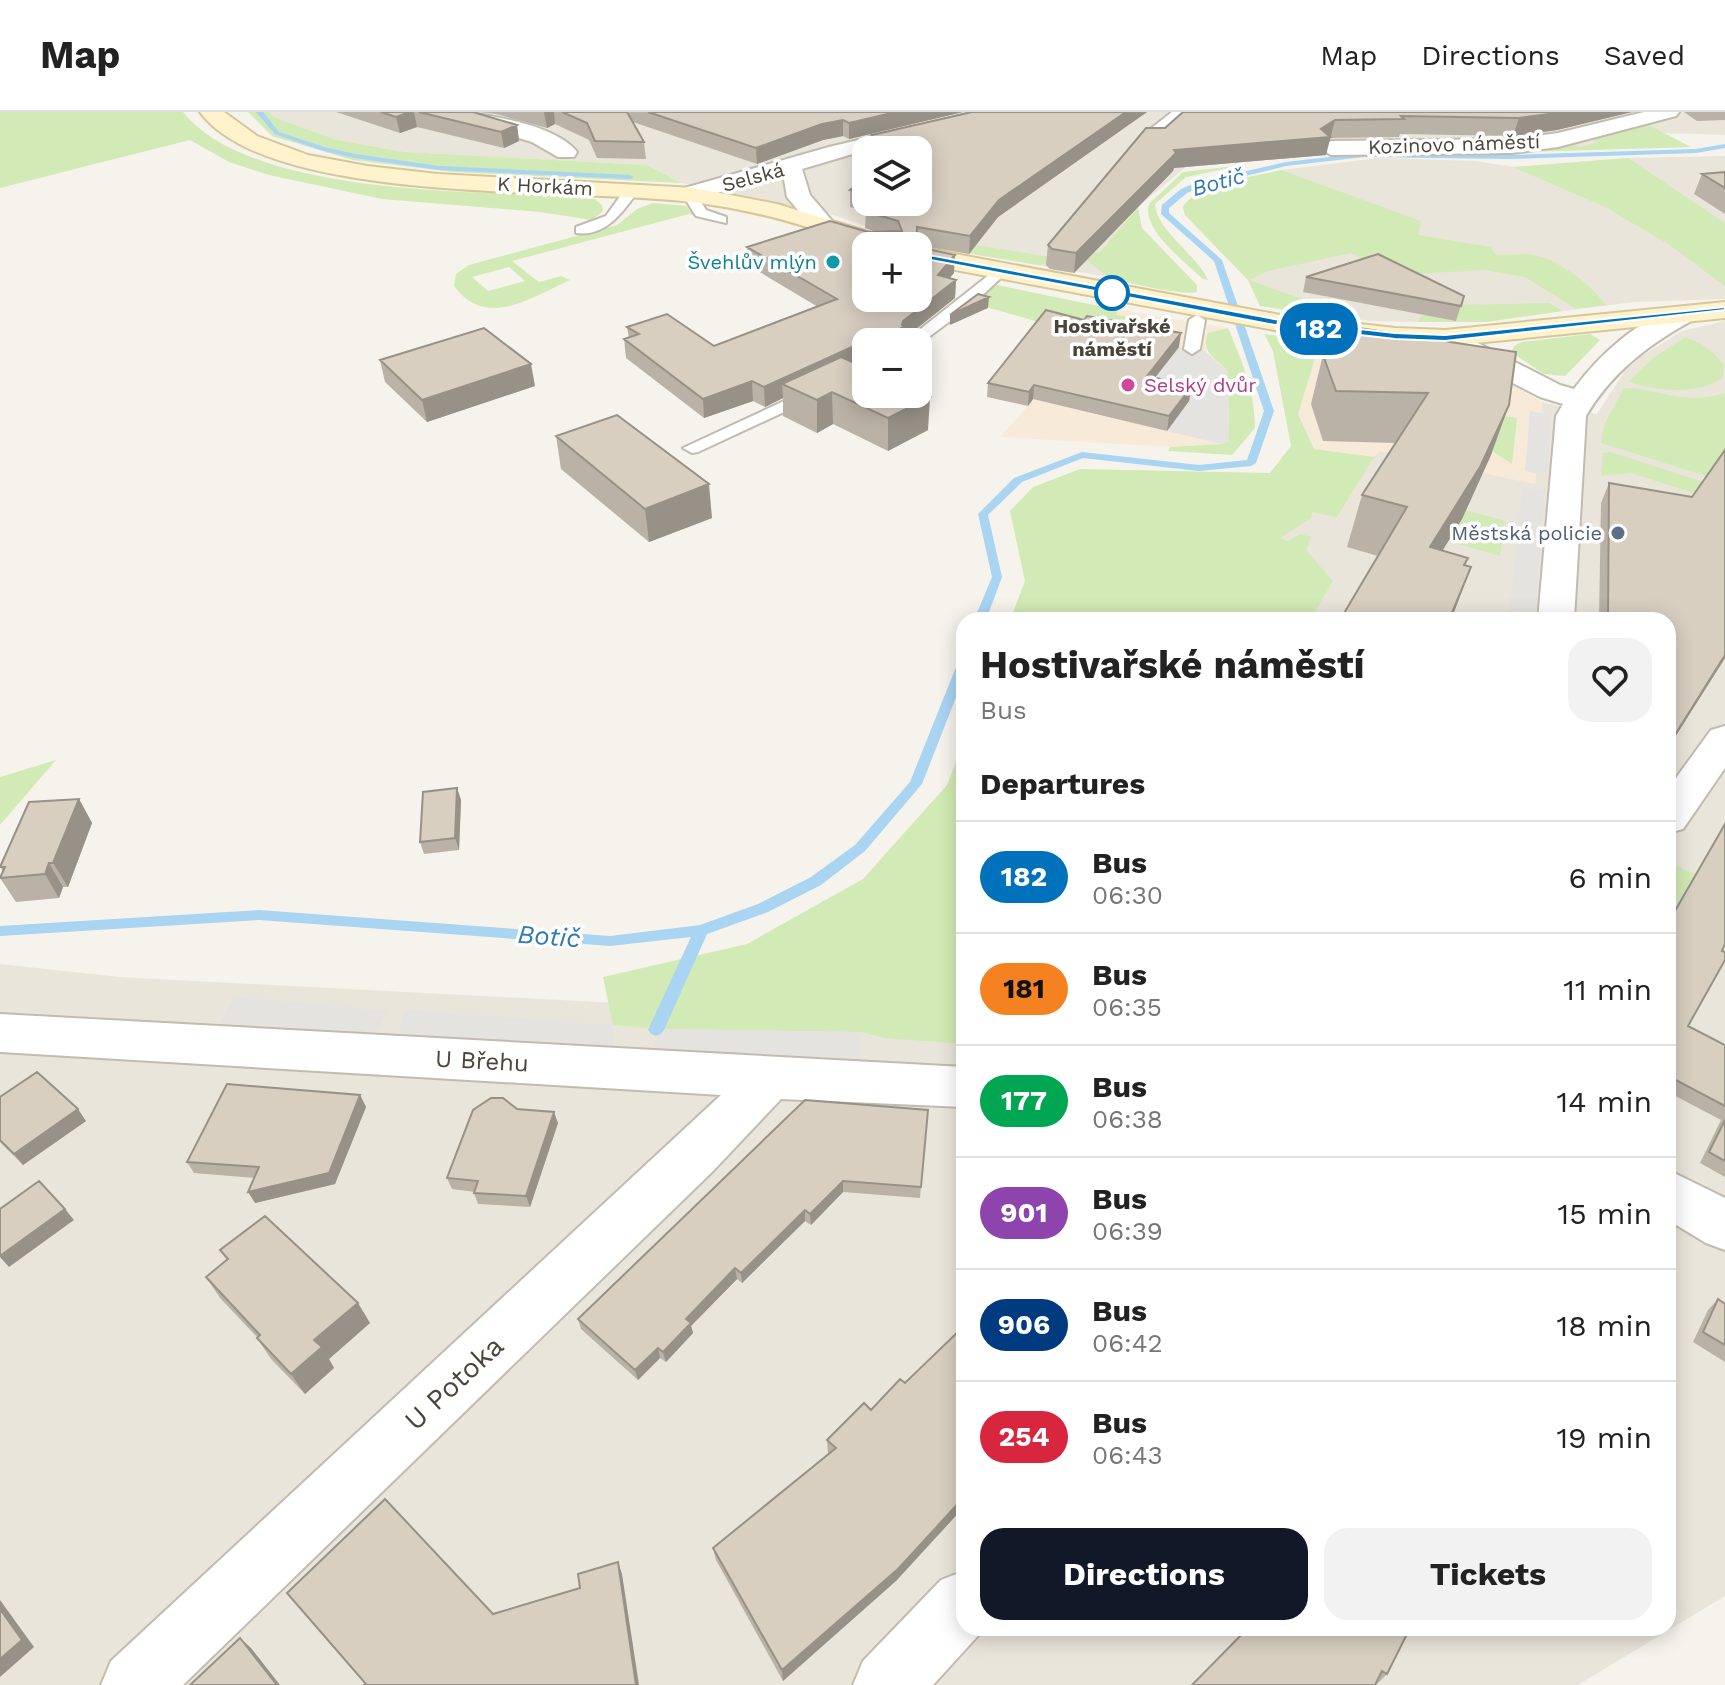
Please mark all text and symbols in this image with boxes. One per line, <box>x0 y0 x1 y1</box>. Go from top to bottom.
text: Map <box>40 33 120 77</box>
text: Map <box>1320 39 1377 72</box>
text: Directions <box>1421 39 1560 72</box>
text: Saved <box>1604 39 1685 72</box>
street label: Kozinovo náměstí <box>1368 129 1540 159</box>
map controls <box>852 136 932 408</box>
button: layers <box>852 136 932 216</box>
street label: Selská <box>719 157 787 197</box>
water label: Botič <box>1189 163 1247 201</box>
street label: K Horkám <box>496 172 594 200</box>
button: + <box>852 232 932 312</box>
place label: Švehlův mlýn <box>687 250 817 274</box>
marker: Švehlův mlýn <box>824 253 842 271</box>
marker: Hostivařské náměstí <box>1095 276 1129 310</box>
line badge: 182 <box>1273 303 1365 355</box>
text: 182 <box>1296 312 1342 345</box>
place label: Hostivařské náměstí <box>1053 314 1171 361</box>
button: − <box>852 328 932 408</box>
place label: Selský dvůr <box>1144 373 1256 397</box>
marker: Selský dvůr <box>1119 376 1137 394</box>
place label: Městská policie <box>1451 521 1602 545</box>
marker: Městská policie <box>1609 524 1627 542</box>
button: heart <box>1568 638 1652 722</box>
text: Hostivařské náměstí <box>980 643 1365 687</box>
text: Bus <box>980 695 1027 725</box>
text: Departures <box>980 766 1145 801</box>
text: Bus <box>1092 845 1147 880</box>
text: 182 <box>1001 860 1047 893</box>
text: 6 min <box>1568 860 1652 895</box>
text: 06:30 <box>1092 880 1163 910</box>
water label: Botič <box>517 919 581 953</box>
text: Bus <box>1092 957 1147 992</box>
text: 181 <box>1003 972 1045 1005</box>
text: 11 min <box>1563 972 1652 1007</box>
text: 06:35 <box>1092 992 1162 1022</box>
street label: U Břehu <box>434 1045 530 1077</box>
text: Bus <box>1092 1069 1147 1104</box>
text: 177 <box>1001 1084 1047 1117</box>
text: 14 min <box>1557 1084 1652 1119</box>
text: 06:38 <box>1092 1104 1163 1134</box>
text: Bus <box>1092 1181 1147 1216</box>
text: 901 <box>1000 1196 1048 1229</box>
text: 15 min <box>1557 1196 1652 1231</box>
text: 06:39 <box>1092 1216 1163 1246</box>
text: Bus <box>1092 1293 1147 1328</box>
text: 906 <box>998 1308 1050 1341</box>
text: 18 min <box>1556 1308 1652 1343</box>
text: 06:42 <box>1092 1328 1163 1358</box>
street label: U Potoka <box>398 1329 510 1437</box>
text: Bus <box>1092 1405 1147 1440</box>
text: 254 <box>998 1420 1050 1453</box>
text: 19 min <box>1556 1420 1652 1455</box>
text: 06:43 <box>1092 1440 1163 1470</box>
button: Directions <box>980 1528 1308 1620</box>
button: Tickets <box>1324 1528 1652 1620</box>

